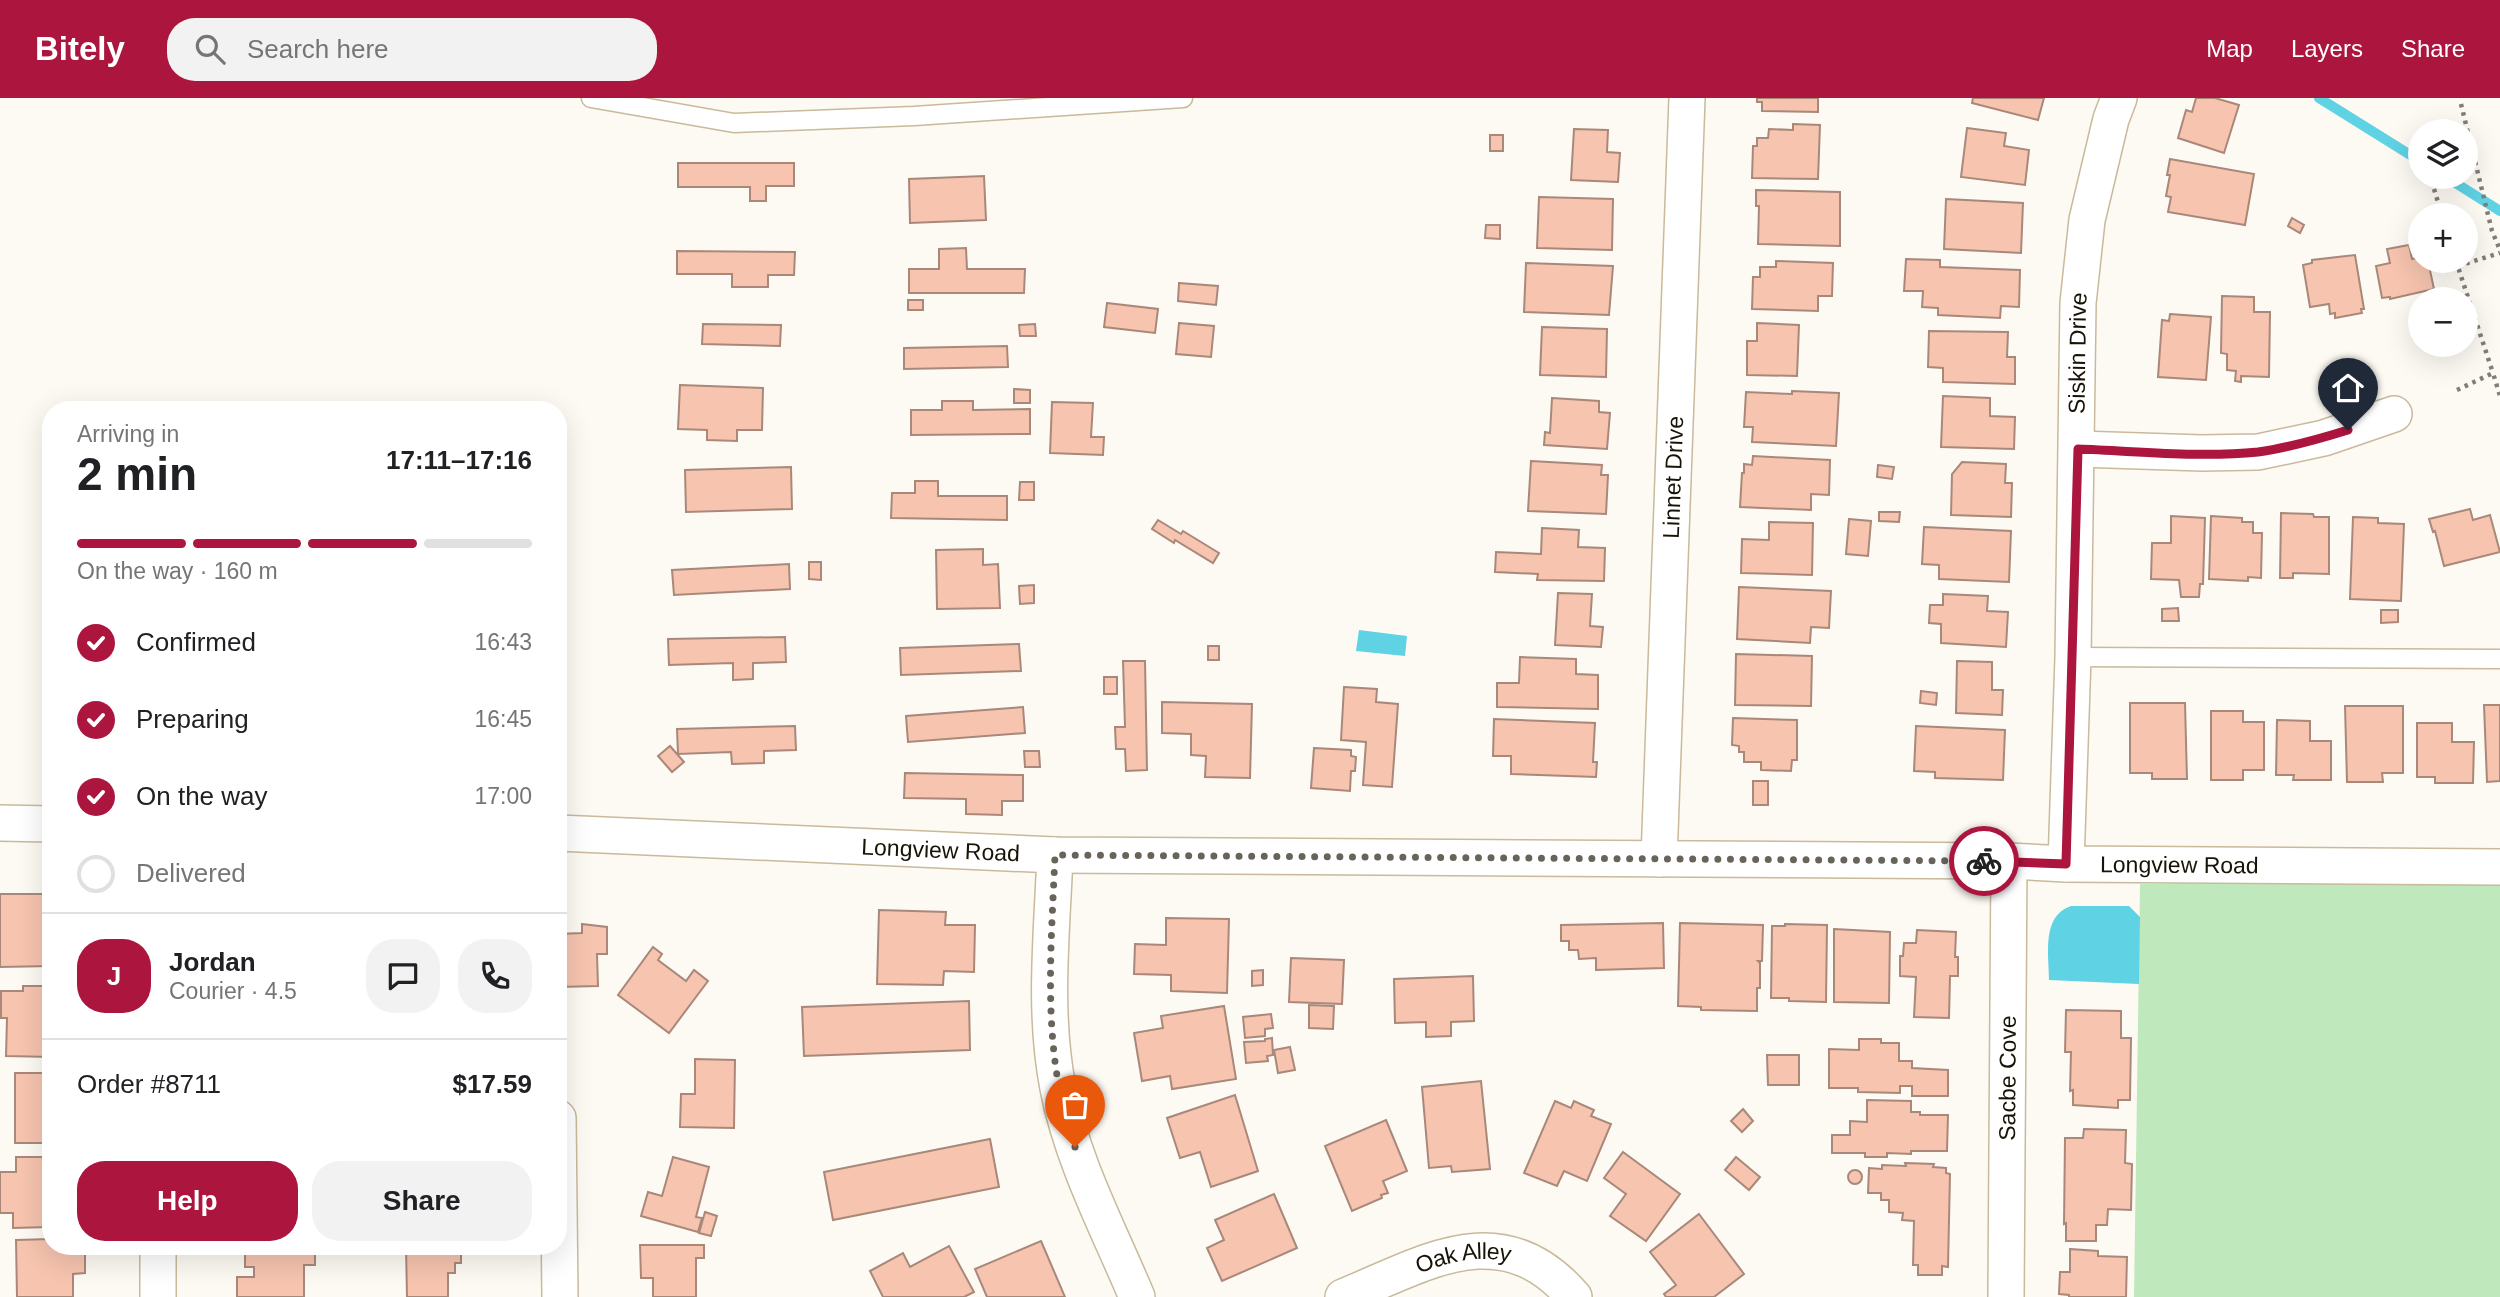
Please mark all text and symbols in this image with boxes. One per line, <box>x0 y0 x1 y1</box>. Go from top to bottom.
search box <box>167 18 657 81</box>
text: Bitely <box>35 30 125 67</box>
icon: search <box>191 30 229 68</box>
text: Search here <box>247 34 389 64</box>
text: Map <box>2206 35 2253 62</box>
text: Layers <box>2291 35 2363 62</box>
text: Share <box>2401 35 2465 62</box>
map controls <box>2408 119 2478 357</box>
button: layers <box>2408 119 2478 189</box>
button: + <box>2408 203 2478 273</box>
button: − <box>2408 287 2478 357</box>
street label: Siskin Drive <box>2063 291 2092 414</box>
pin <box>2318 358 2378 430</box>
icon: home <box>2329 369 2367 407</box>
street label: Linnet Drive <box>1658 415 1688 539</box>
text: Arriving in <box>77 421 179 447</box>
text: 17:11–17:16 <box>386 445 532 475</box>
text: 2 min <box>77 448 197 500</box>
text: On the way · 160 m <box>77 558 278 584</box>
icon: check <box>77 624 115 662</box>
text: Confirmed <box>136 627 256 657</box>
text: 16:43 <box>474 629 532 655</box>
icon: check <box>77 701 115 739</box>
text: Preparing <box>136 704 249 734</box>
text: 16:45 <box>474 706 532 732</box>
icon: check <box>77 778 115 816</box>
text: On the way <box>136 781 268 811</box>
text: 17:00 <box>474 783 532 809</box>
courier <box>1949 826 2019 896</box>
street label: Longview Road <box>861 833 1020 866</box>
icon: bike <box>1965 842 2003 880</box>
street label: Longview Road <box>2100 851 2259 878</box>
text: Delivered <box>136 858 246 888</box>
button: chat <box>366 939 440 1013</box>
button: phone <box>458 939 532 1013</box>
text: Jordan <box>169 947 256 977</box>
text: J <box>107 961 121 991</box>
text: Courier · 4.5 <box>169 978 297 1004</box>
street label: Sacbe Cove <box>1994 1015 2021 1141</box>
text: Order #8711 <box>77 1069 221 1099</box>
text: $17.59 <box>452 1069 532 1099</box>
pin <box>1045 1075 1105 1147</box>
icon: bag <box>1056 1086 1094 1124</box>
button: Help <box>77 1161 298 1241</box>
button: Share <box>312 1161 532 1241</box>
street label: Oak Alley <box>1412 1238 1514 1278</box>

